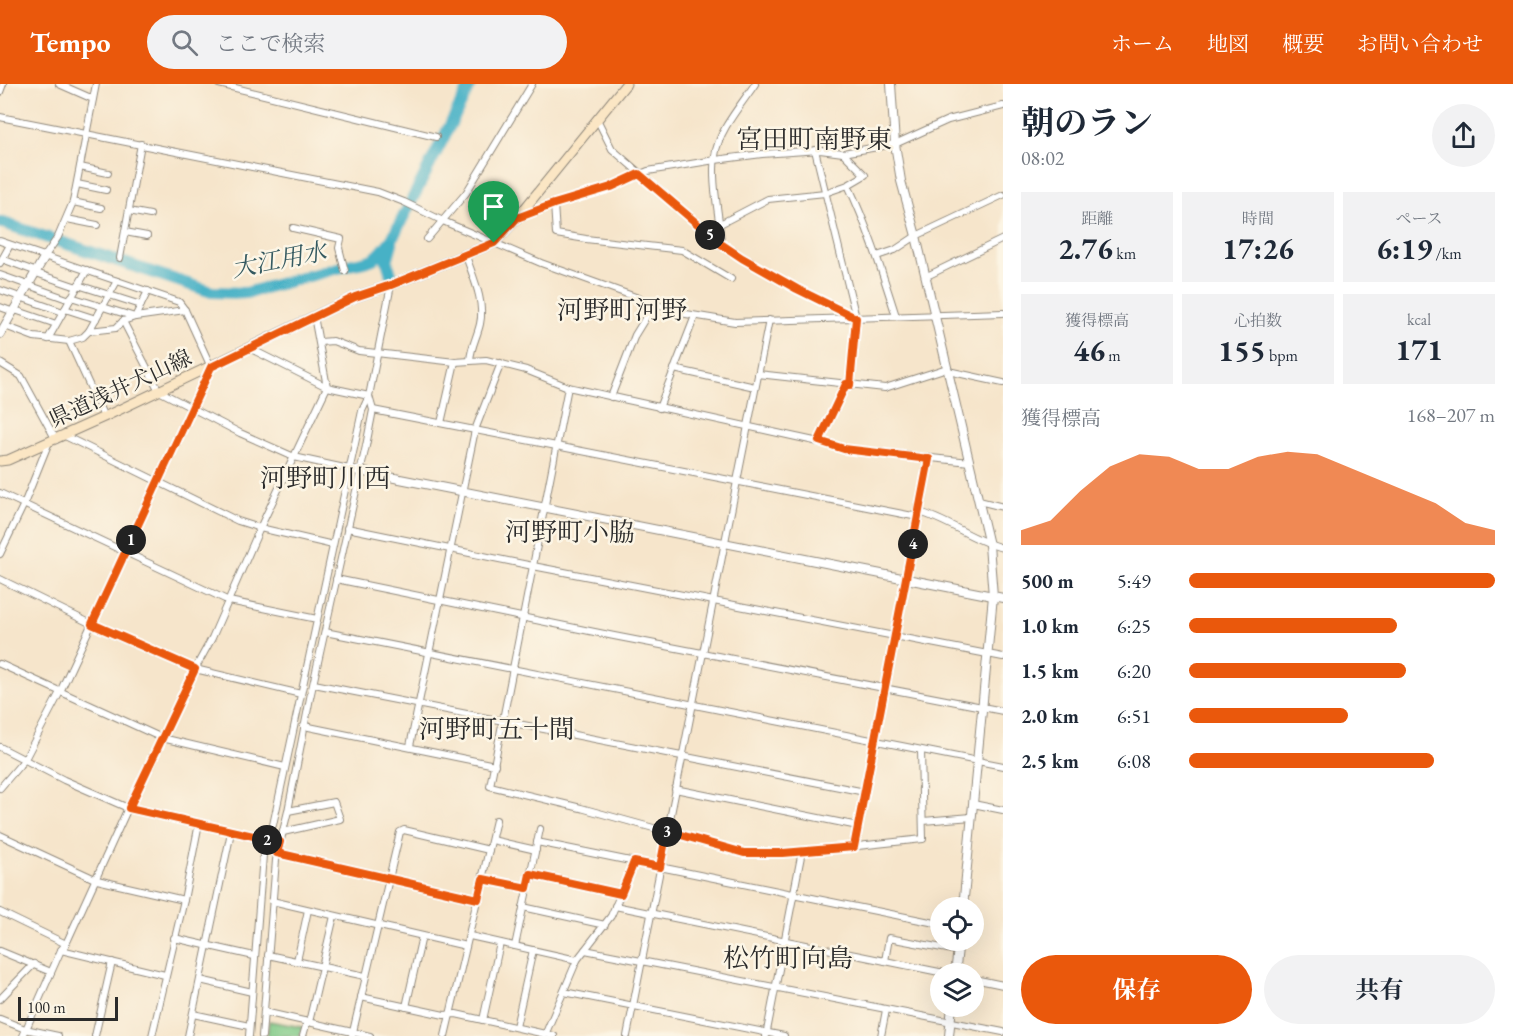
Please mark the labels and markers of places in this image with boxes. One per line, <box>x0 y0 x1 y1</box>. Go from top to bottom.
pin <box>468 181 519 243</box>
pin: 5 <box>695 220 725 250</box>
pin: 1 <box>116 525 146 555</box>
pin: 4 <box>898 529 928 559</box>
pin: 3 <box>652 817 682 847</box>
pin: 2 <box>252 825 282 855</box>

